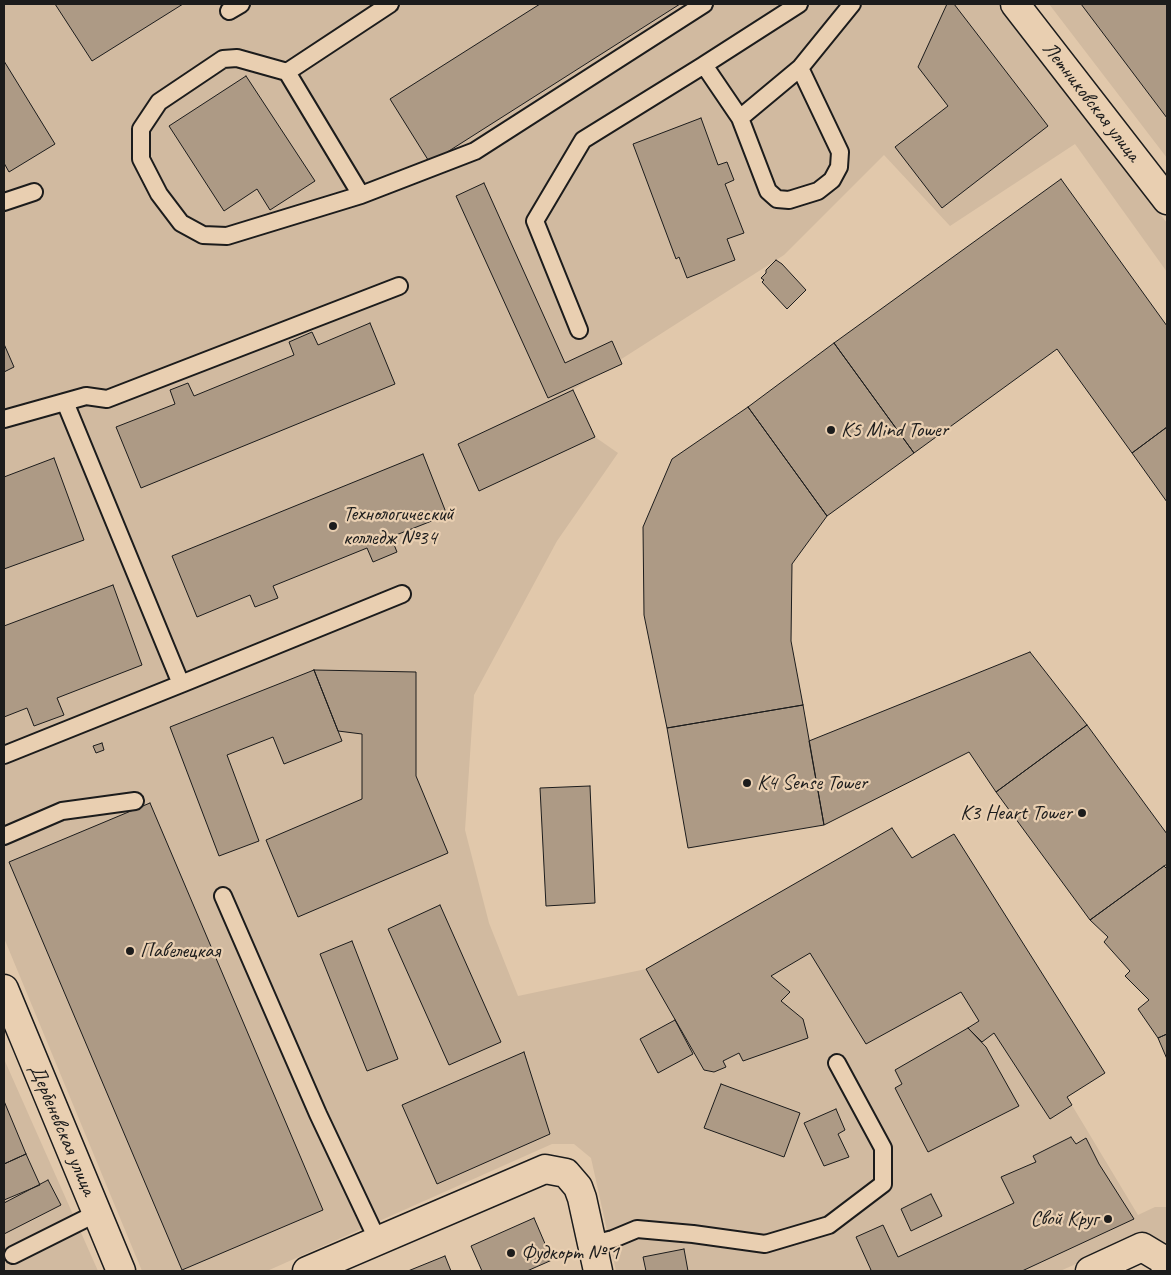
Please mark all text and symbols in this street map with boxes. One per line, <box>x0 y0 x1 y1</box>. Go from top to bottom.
street label: Летниковская улица <box>1036 37 1146 167</box>
place label: К5 Mind Tower <box>841 417 948 443</box>
marker: К5 Mind Tower <box>825 424 837 436</box>
place label: Технологический колледж №34 <box>343 501 454 551</box>
marker: Технологический колледж №34 <box>327 520 339 532</box>
place label: К4 Sense Tower <box>757 770 867 796</box>
marker: К4 Sense Tower <box>741 777 753 789</box>
place label: К3 Heart Tower <box>960 800 1072 826</box>
marker: К3 Heart Tower <box>1076 807 1088 819</box>
place label: Павелецкая <box>140 938 220 964</box>
marker: Павелецкая <box>124 945 136 957</box>
street label: Дербеневская улица <box>23 1060 101 1200</box>
place label: Свой Круг <box>1031 1206 1098 1232</box>
marker: Свой Круг <box>1102 1213 1114 1225</box>
place label: Фудкорт № 1 <box>521 1240 619 1266</box>
marker: Фудкорт № 1 <box>505 1247 517 1259</box>

